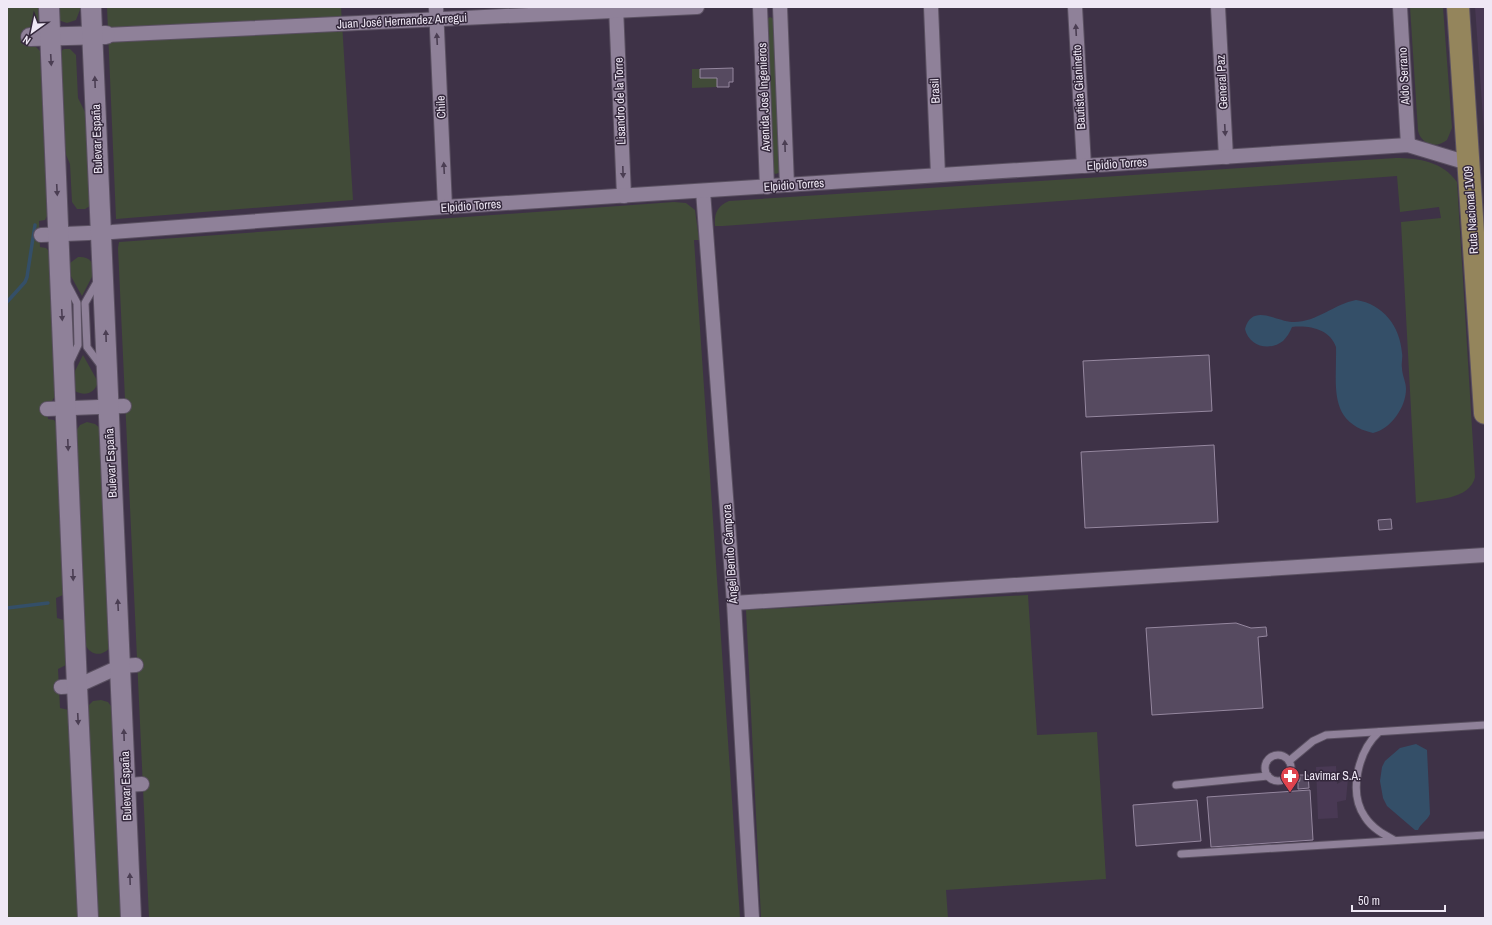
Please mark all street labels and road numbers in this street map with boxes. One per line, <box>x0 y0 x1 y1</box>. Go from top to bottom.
street label: Juan José Hernandez Arregui <box>337 10 467 32</box>
street label: Avenida José Ingenieros <box>754 42 774 153</box>
street label: Bautista Gianinetto <box>1069 44 1089 130</box>
street label: Aldo Serrano <box>1395 47 1414 106</box>
street label: General Paz <box>1213 54 1231 110</box>
street label: Lisandro de la Torre <box>610 57 630 145</box>
street label: Brasil <box>926 78 944 104</box>
street label: Chile <box>432 95 450 119</box>
street label: Bulevar España <box>88 103 106 174</box>
street label: Elpidio Torres <box>1086 154 1148 174</box>
street label: Ruta Nacional 1V09 <box>1460 166 1482 254</box>
street label: Elpidio Torres <box>763 175 825 195</box>
street label: Elpidio Torres <box>440 196 502 216</box>
street label: Bulevar España <box>101 427 121 498</box>
street label: Ángel Benito Cámpora <box>719 503 742 605</box>
street label: Bulevar España <box>117 750 135 821</box>

